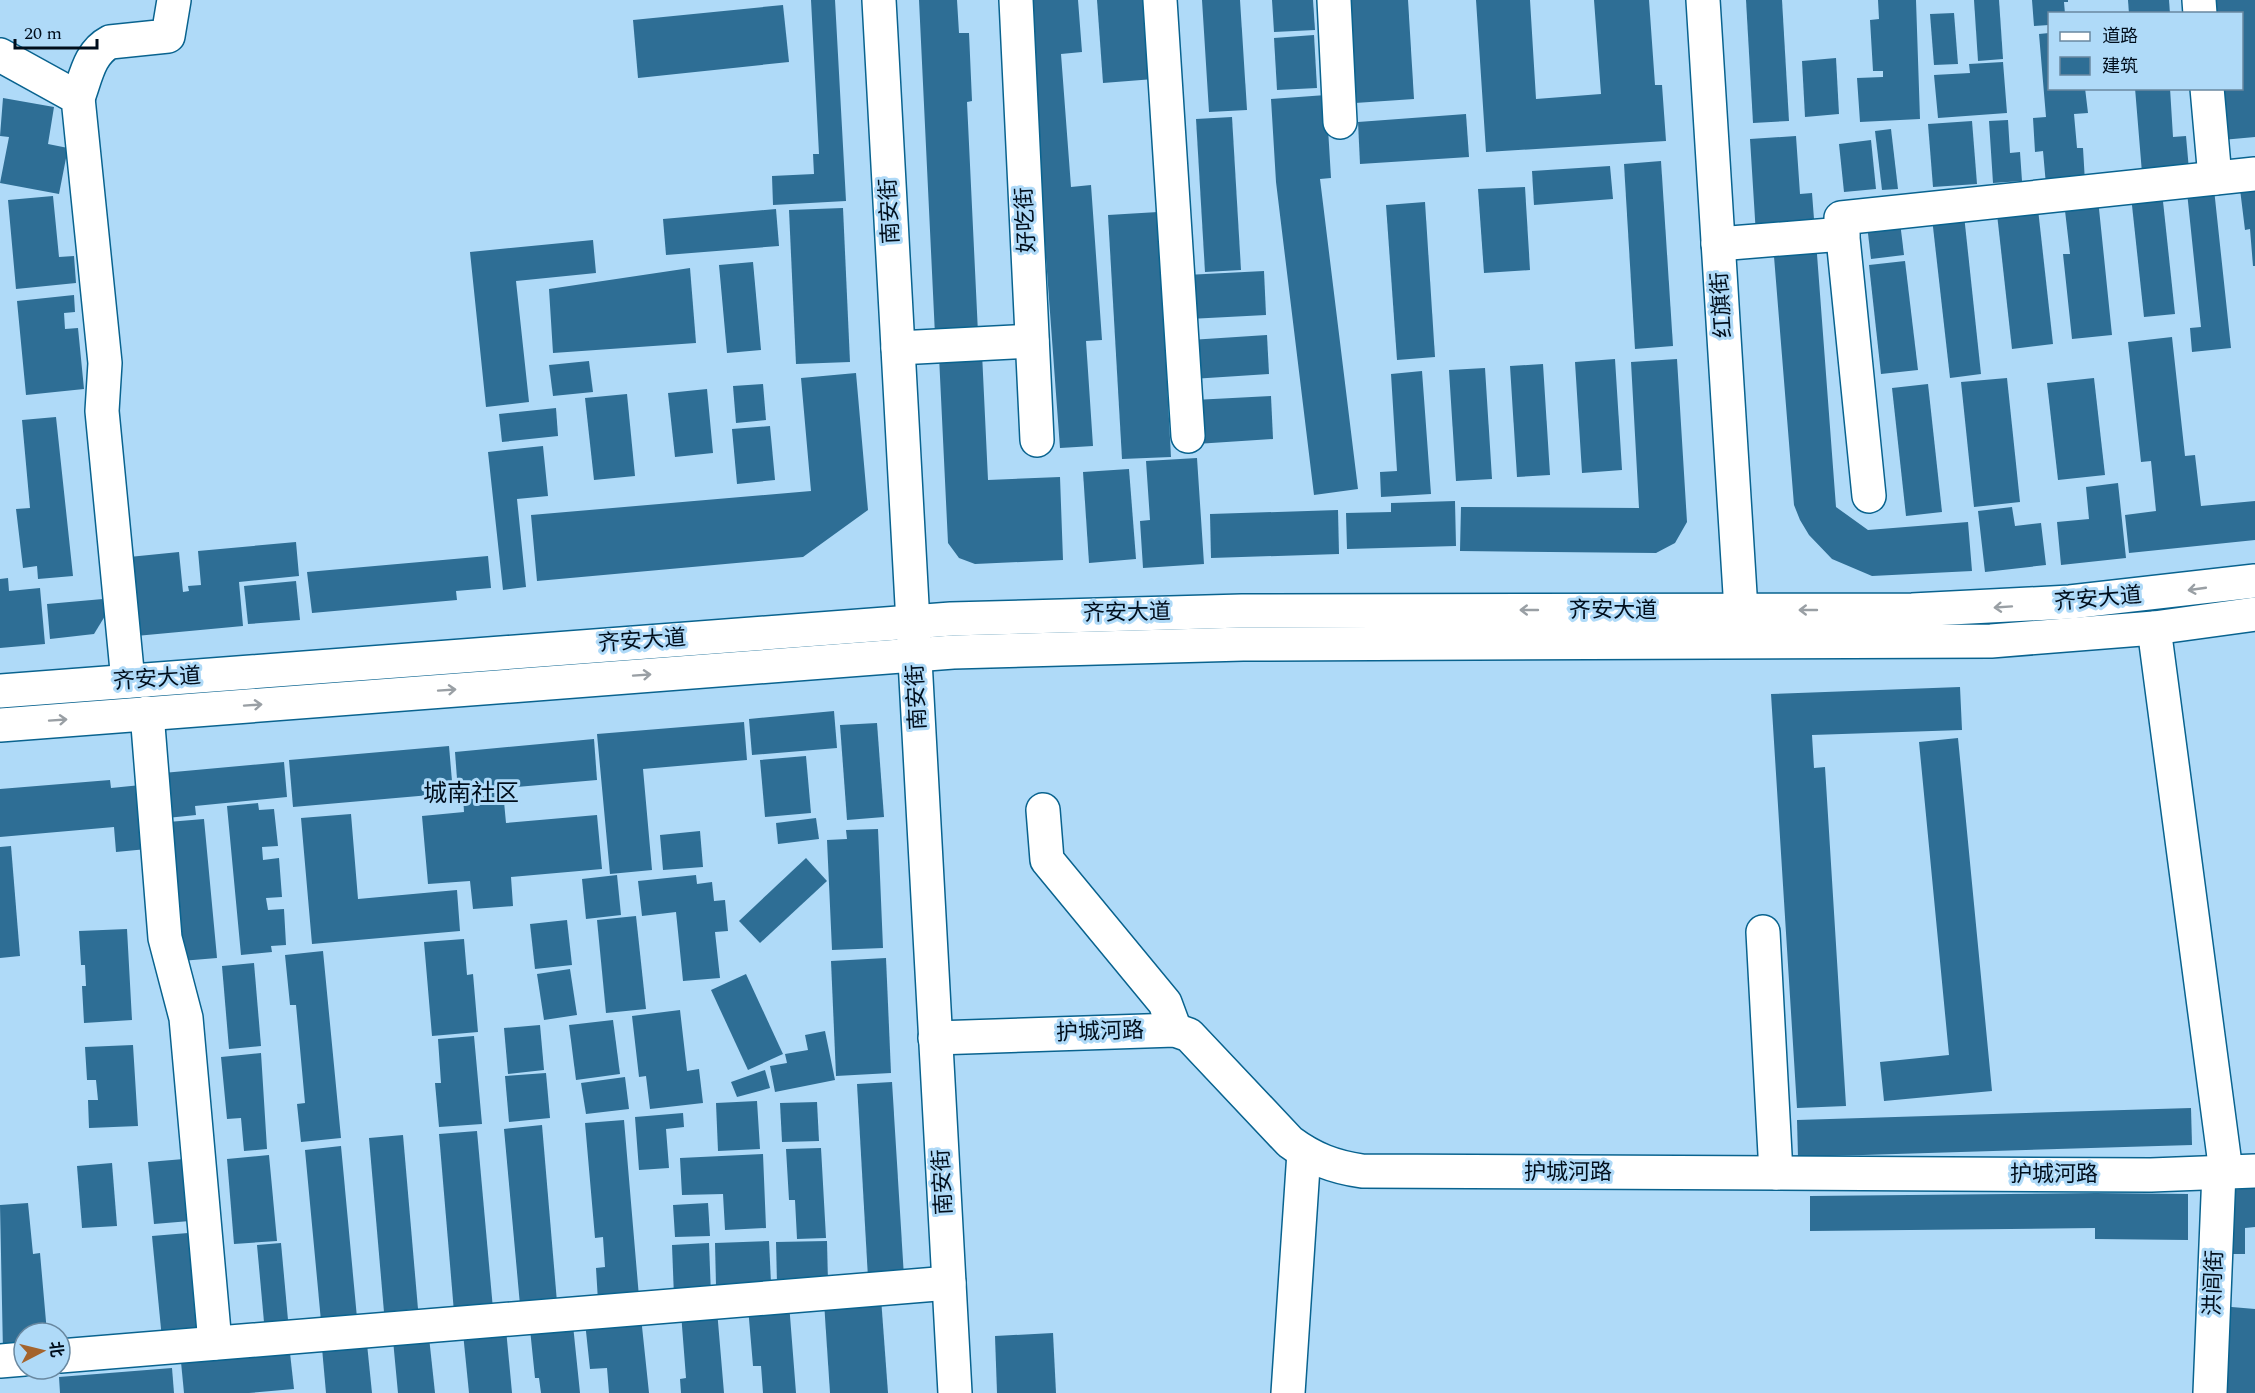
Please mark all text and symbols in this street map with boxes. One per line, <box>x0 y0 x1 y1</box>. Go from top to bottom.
scale bar <box>15 12 98 50</box>
legend <box>2048 12 2243 90</box>
text: 20 m <box>24 20 62 47</box>
text: 道路 <box>2102 23 2138 50</box>
text: 建筑 <box>2102 53 2138 80</box>
street label: 南安街 <box>872 177 908 245</box>
street label: 好吃街 <box>1008 186 1044 254</box>
street label: 红旗街 <box>1703 271 1741 339</box>
street label: 齐安大道 <box>2053 579 2143 619</box>
one-way arrow <box>2188 583 2207 594</box>
street label: 齐安大道 <box>1569 594 1657 627</box>
street label: 齐安大道 <box>1083 596 1171 630</box>
one-way arrow <box>1993 601 2013 612</box>
one-way arrow <box>1520 604 1540 616</box>
one-way arrow <box>1799 604 1819 616</box>
street label: 齐安大道 <box>597 621 687 661</box>
street label: 齐安大道 <box>112 659 202 699</box>
street label: 南安街 <box>899 663 935 731</box>
one-way arrow <box>631 669 651 680</box>
one-way arrow <box>437 684 457 695</box>
one-way arrow <box>242 699 262 710</box>
one-way arrow <box>48 715 68 726</box>
district label: 城南社区 <box>423 776 519 812</box>
street label: 护城河路 <box>1055 1014 1145 1050</box>
street label: 南安街 <box>925 1148 961 1216</box>
street label: 护城河路 <box>1524 1156 1612 1189</box>
street label: 护城河路 <box>2010 1158 2098 1191</box>
street label: 洪闾街 <box>2196 1249 2232 1317</box>
north arrow <box>12 1321 72 1381</box>
text: 北 <box>43 1340 69 1359</box>

